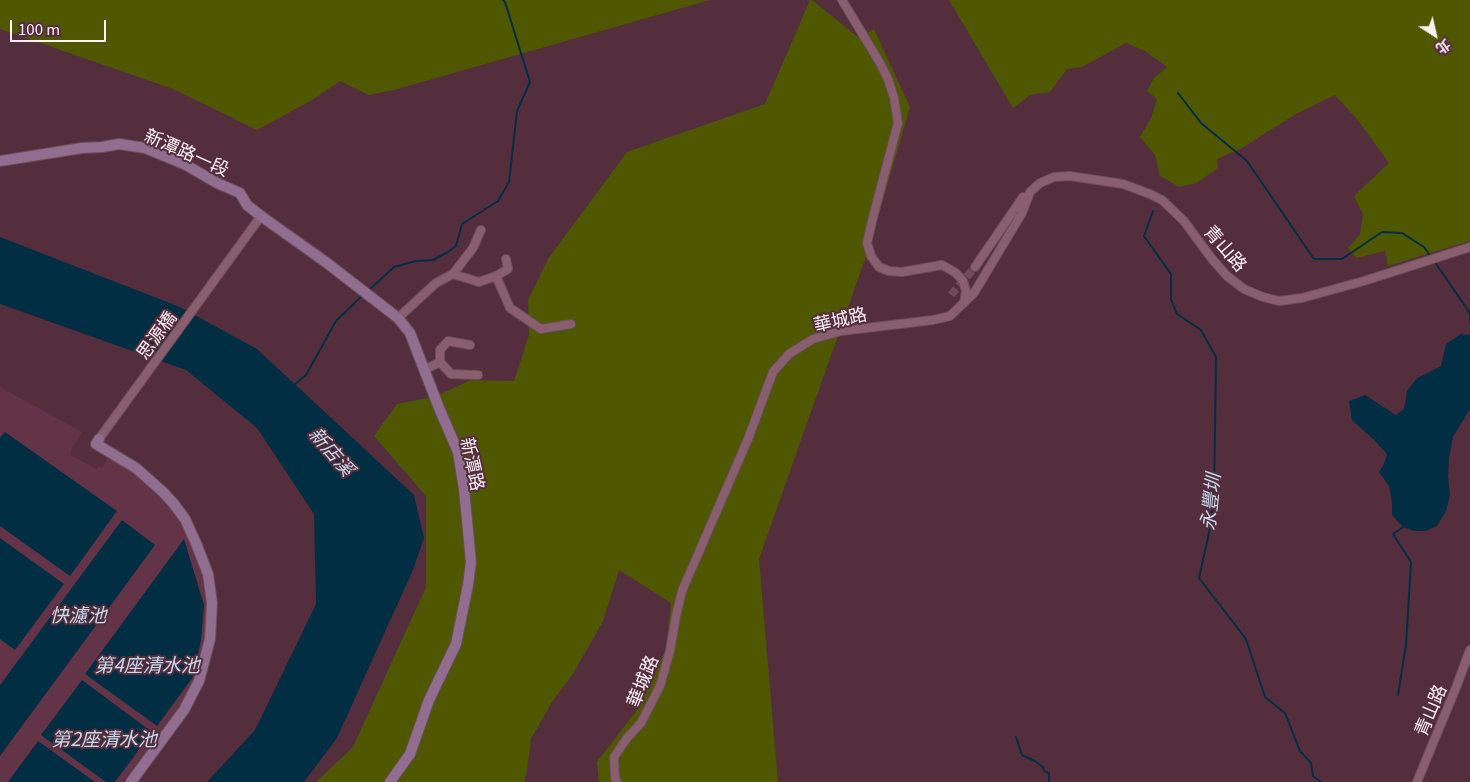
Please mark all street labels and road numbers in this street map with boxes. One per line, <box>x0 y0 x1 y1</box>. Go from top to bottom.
street label: 新潭路一段 <box>141 124 233 180</box>
street label: 青山路 <box>1200 221 1252 275</box>
street label: 華城路 <box>811 302 869 336</box>
street label: 思源橋 <box>131 307 181 363</box>
street label: 新潭路 <box>457 435 489 493</box>
street label: 華城路 <box>622 652 662 710</box>
street label: 青山路 <box>1410 681 1450 739</box>

